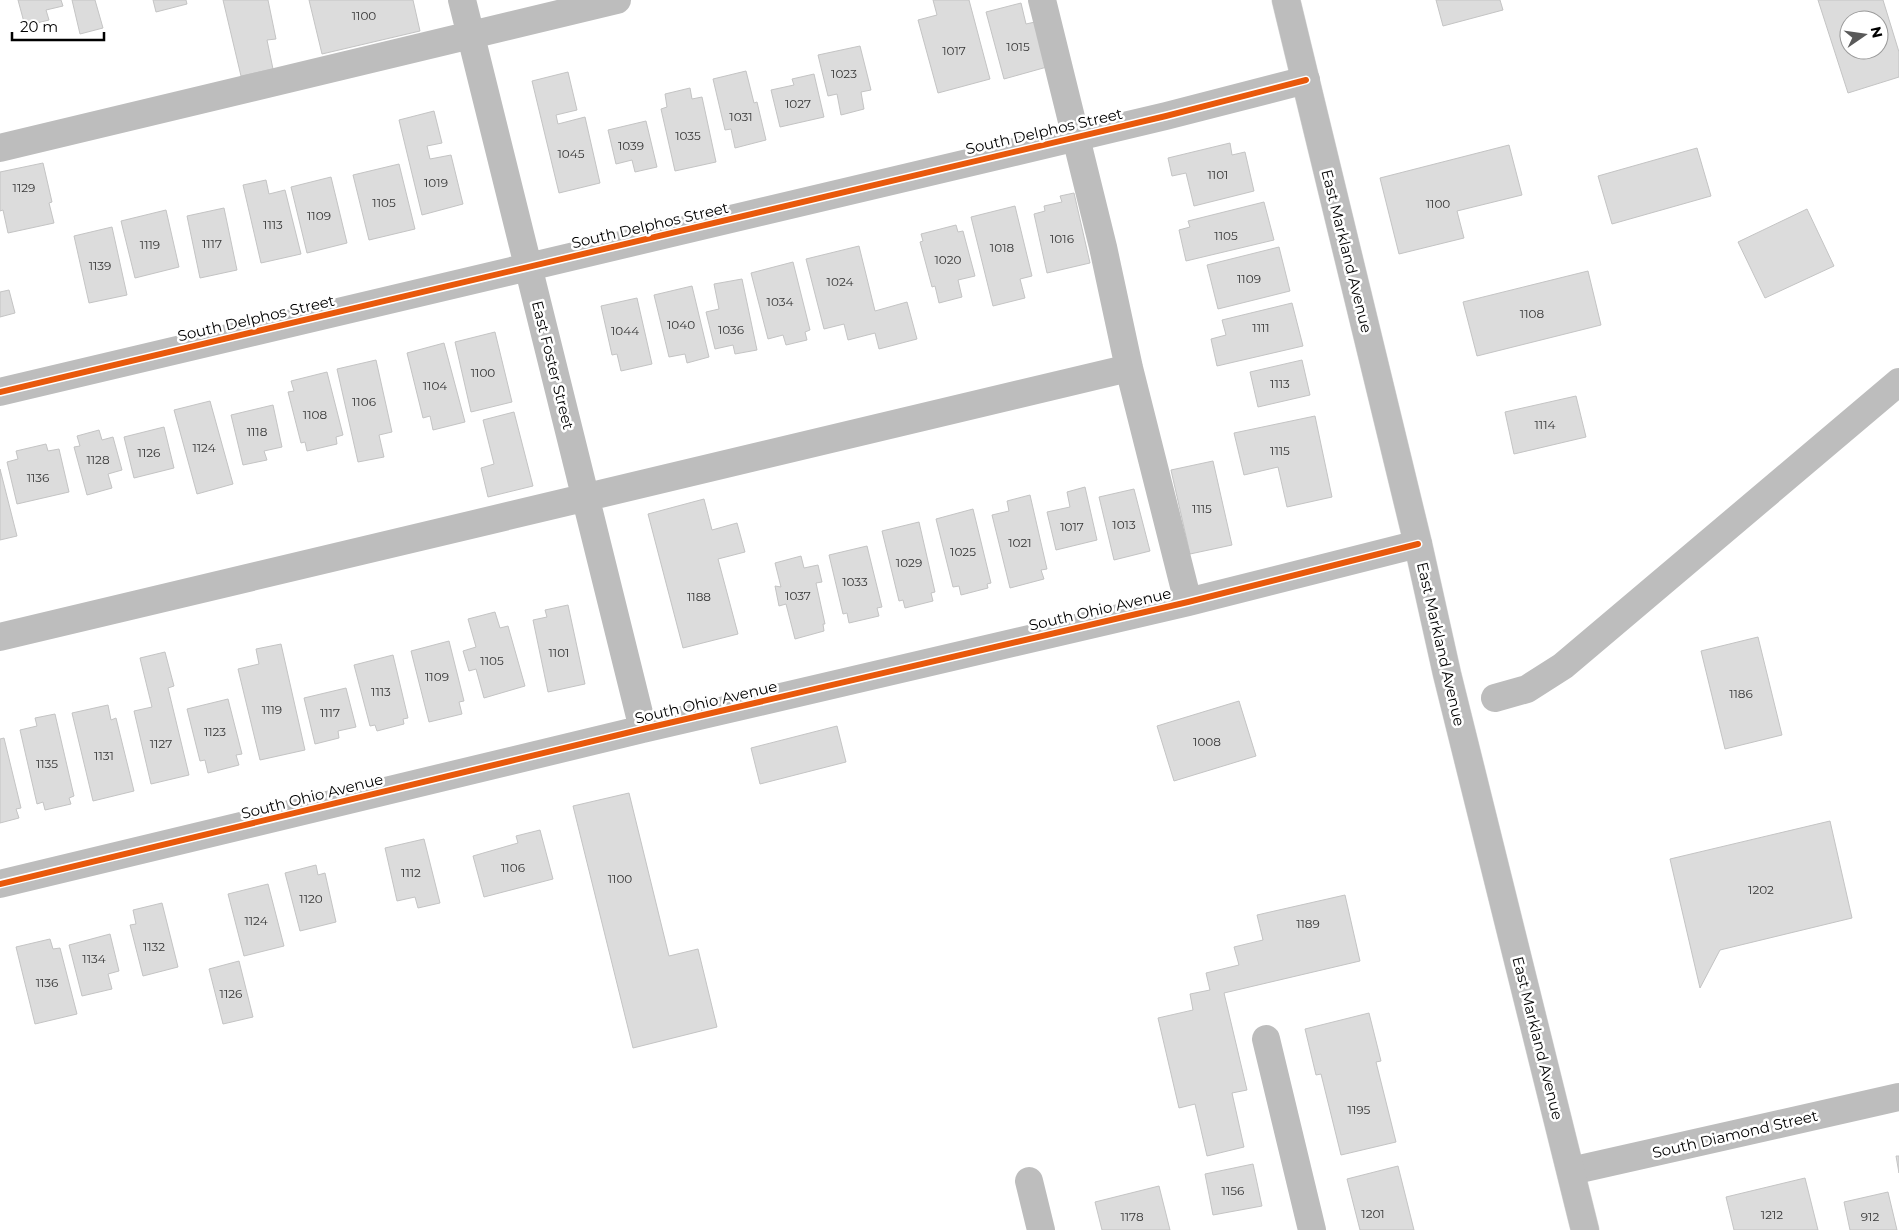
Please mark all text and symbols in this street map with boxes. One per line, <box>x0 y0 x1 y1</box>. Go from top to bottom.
house number: 1100 <box>352 8 376 23</box>
scale bar <box>12 10 105 42</box>
north arrow <box>1839 10 1889 60</box>
text: 20 m <box>20 17 58 36</box>
text: N <box>1867 25 1887 40</box>
house number: 1015 <box>1006 39 1030 54</box>
house number: 1017 <box>942 43 966 58</box>
house number: 1023 <box>831 66 857 81</box>
house number: 1027 <box>785 96 811 111</box>
street label: South Delphos Street <box>964 104 1124 158</box>
house number: 1031 <box>729 109 753 124</box>
house number: 1035 <box>675 128 701 143</box>
house number: 1039 <box>618 138 644 153</box>
house number: 1045 <box>558 146 585 161</box>
house number: 1101 <box>1208 167 1228 182</box>
street label: East Markland Avenue <box>1317 167 1377 335</box>
house number: 1019 <box>424 175 448 190</box>
house number: 1129 <box>13 180 35 195</box>
house number: 1105 <box>372 195 396 210</box>
house number: 1100 <box>1426 196 1450 211</box>
street label: South Delphos Street <box>570 198 730 252</box>
house number: 1109 <box>307 208 331 223</box>
house number: 1113 <box>263 217 283 232</box>
house number: 1105 <box>1214 228 1238 243</box>
house number: 1016 <box>1050 231 1074 246</box>
house number: 1117 <box>202 236 222 251</box>
house number: 1119 <box>140 237 160 252</box>
house number: 1018 <box>990 240 1014 255</box>
house number: 1020 <box>934 252 962 267</box>
house number: 1139 <box>89 258 111 273</box>
house number: 1109 <box>1237 271 1261 286</box>
house number: 1024 <box>827 274 853 289</box>
street label: South Delphos Street <box>176 291 336 345</box>
house number: 1034 <box>767 294 793 309</box>
street label: East Foster Street <box>528 299 578 431</box>
house number: 1108 <box>1520 306 1544 321</box>
house number: 1040 <box>667 317 695 332</box>
house number: 1111 <box>1252 320 1270 335</box>
house number: 1036 <box>718 322 744 337</box>
house number: 1044 <box>611 323 639 338</box>
house number: 1100 <box>471 365 495 380</box>
house number: 1113 <box>1270 376 1290 391</box>
house number: 1104 <box>423 378 447 393</box>
house number: 1106 <box>352 394 376 409</box>
house number: 1108 <box>303 407 327 422</box>
house number: 1114 <box>1535 417 1556 432</box>
house number: 1118 <box>247 424 268 439</box>
house number: 1124 <box>192 440 216 455</box>
house number: 1115 <box>1270 443 1290 458</box>
house number: 1126 <box>138 445 160 460</box>
house number: 1128 <box>86 452 110 467</box>
house number: 1136 <box>27 470 49 485</box>
house number: 1115 <box>1192 501 1212 516</box>
house number: 1013 <box>1112 517 1136 532</box>
house number: 1017 <box>1060 519 1084 534</box>
house number: 1021 <box>1008 535 1032 550</box>
house number: 1025 <box>950 544 976 559</box>
house number: 1029 <box>896 555 922 570</box>
street label: East Markland Avenue <box>1413 560 1469 728</box>
house number: 1033 <box>842 574 868 589</box>
street label: South Ohio Avenue <box>1027 583 1173 635</box>
house number: 1037 <box>785 588 811 603</box>
house number: 1188 <box>687 589 711 604</box>
house number: 1101 <box>549 645 569 660</box>
house number: 1105 <box>480 653 504 668</box>
house number: 1109 <box>425 669 449 684</box>
street label: South Ohio Avenue <box>633 676 779 728</box>
house number: 1113 <box>371 684 391 699</box>
house number: 1186 <box>1729 686 1753 701</box>
house number: 1119 <box>262 702 282 717</box>
house number: 1117 <box>320 705 340 720</box>
house number: 1123 <box>204 724 226 739</box>
house number: 1008 <box>1193 734 1221 749</box>
house number: 1127 <box>150 736 172 751</box>
house number: 1131 <box>94 748 114 763</box>
house number: 1135 <box>36 756 58 771</box>
street label: South Ohio Avenue <box>239 769 385 823</box>
house number: 1106 <box>501 860 525 875</box>
house number: 1112 <box>401 865 421 880</box>
house number: 1100 <box>608 871 632 886</box>
house number: 1202 <box>1748 882 1774 897</box>
house number: 1120 <box>299 891 323 906</box>
house number: 1124 <box>244 913 268 928</box>
house number: 1189 <box>1296 916 1320 931</box>
house number: 1132 <box>143 939 165 954</box>
house number: 1134 <box>82 951 106 966</box>
street label: East Markland Avenue <box>1508 954 1568 1122</box>
house number: 1136 <box>36 975 58 990</box>
house number: 1126 <box>220 986 242 1001</box>
house number: 1195 <box>1348 1102 1371 1117</box>
street label: South Diamond Street <box>1650 1106 1820 1162</box>
house number: 1156 <box>1222 1183 1244 1198</box>
house number: 1201 <box>1361 1206 1385 1221</box>
house number: 1212 <box>1761 1207 1783 1222</box>
house number: 1178 <box>1120 1209 1144 1224</box>
house number: 912 <box>1861 1209 1879 1224</box>

